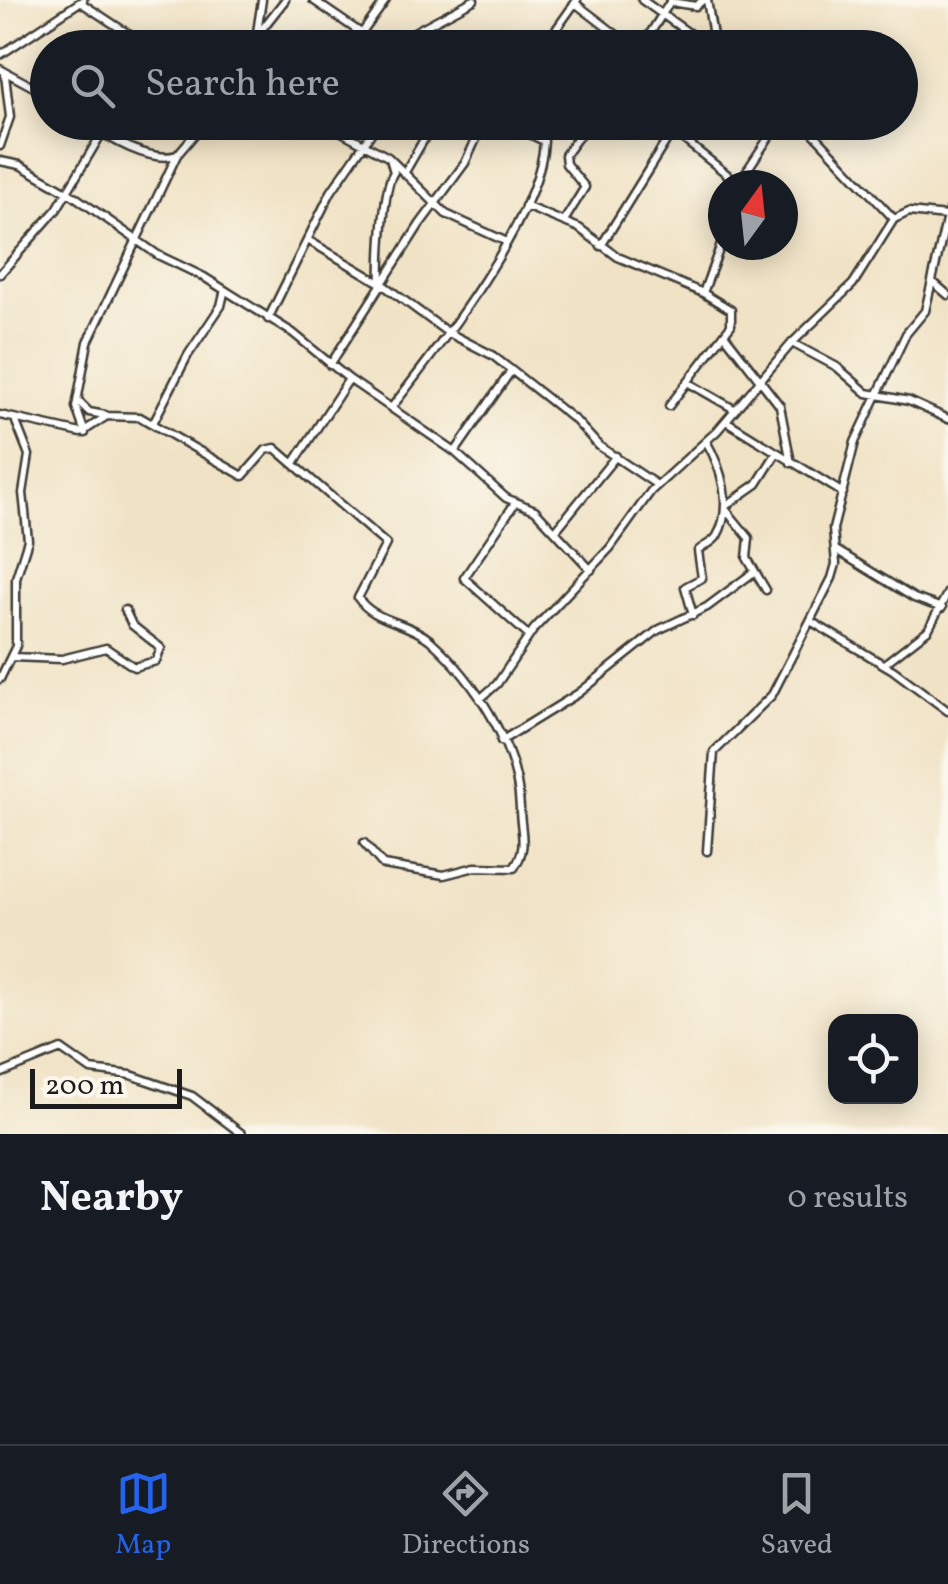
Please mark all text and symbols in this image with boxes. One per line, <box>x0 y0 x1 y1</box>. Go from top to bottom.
search box <box>30 30 918 140</box>
icon: search <box>65 58 120 113</box>
text: Search here <box>145 59 340 112</box>
north arrow <box>708 170 798 260</box>
map controls <box>828 1014 918 1104</box>
button: locate <box>828 1014 918 1104</box>
scale bar <box>30 1064 182 1108</box>
text: 200 m <box>45 1067 124 1106</box>
text: Nearby <box>40 1170 183 1229</box>
text: 0 results <box>788 1177 908 1221</box>
tab: Map <box>115 1466 171 1565</box>
tab: Directions <box>402 1466 530 1565</box>
tab: Saved <box>761 1466 833 1565</box>

